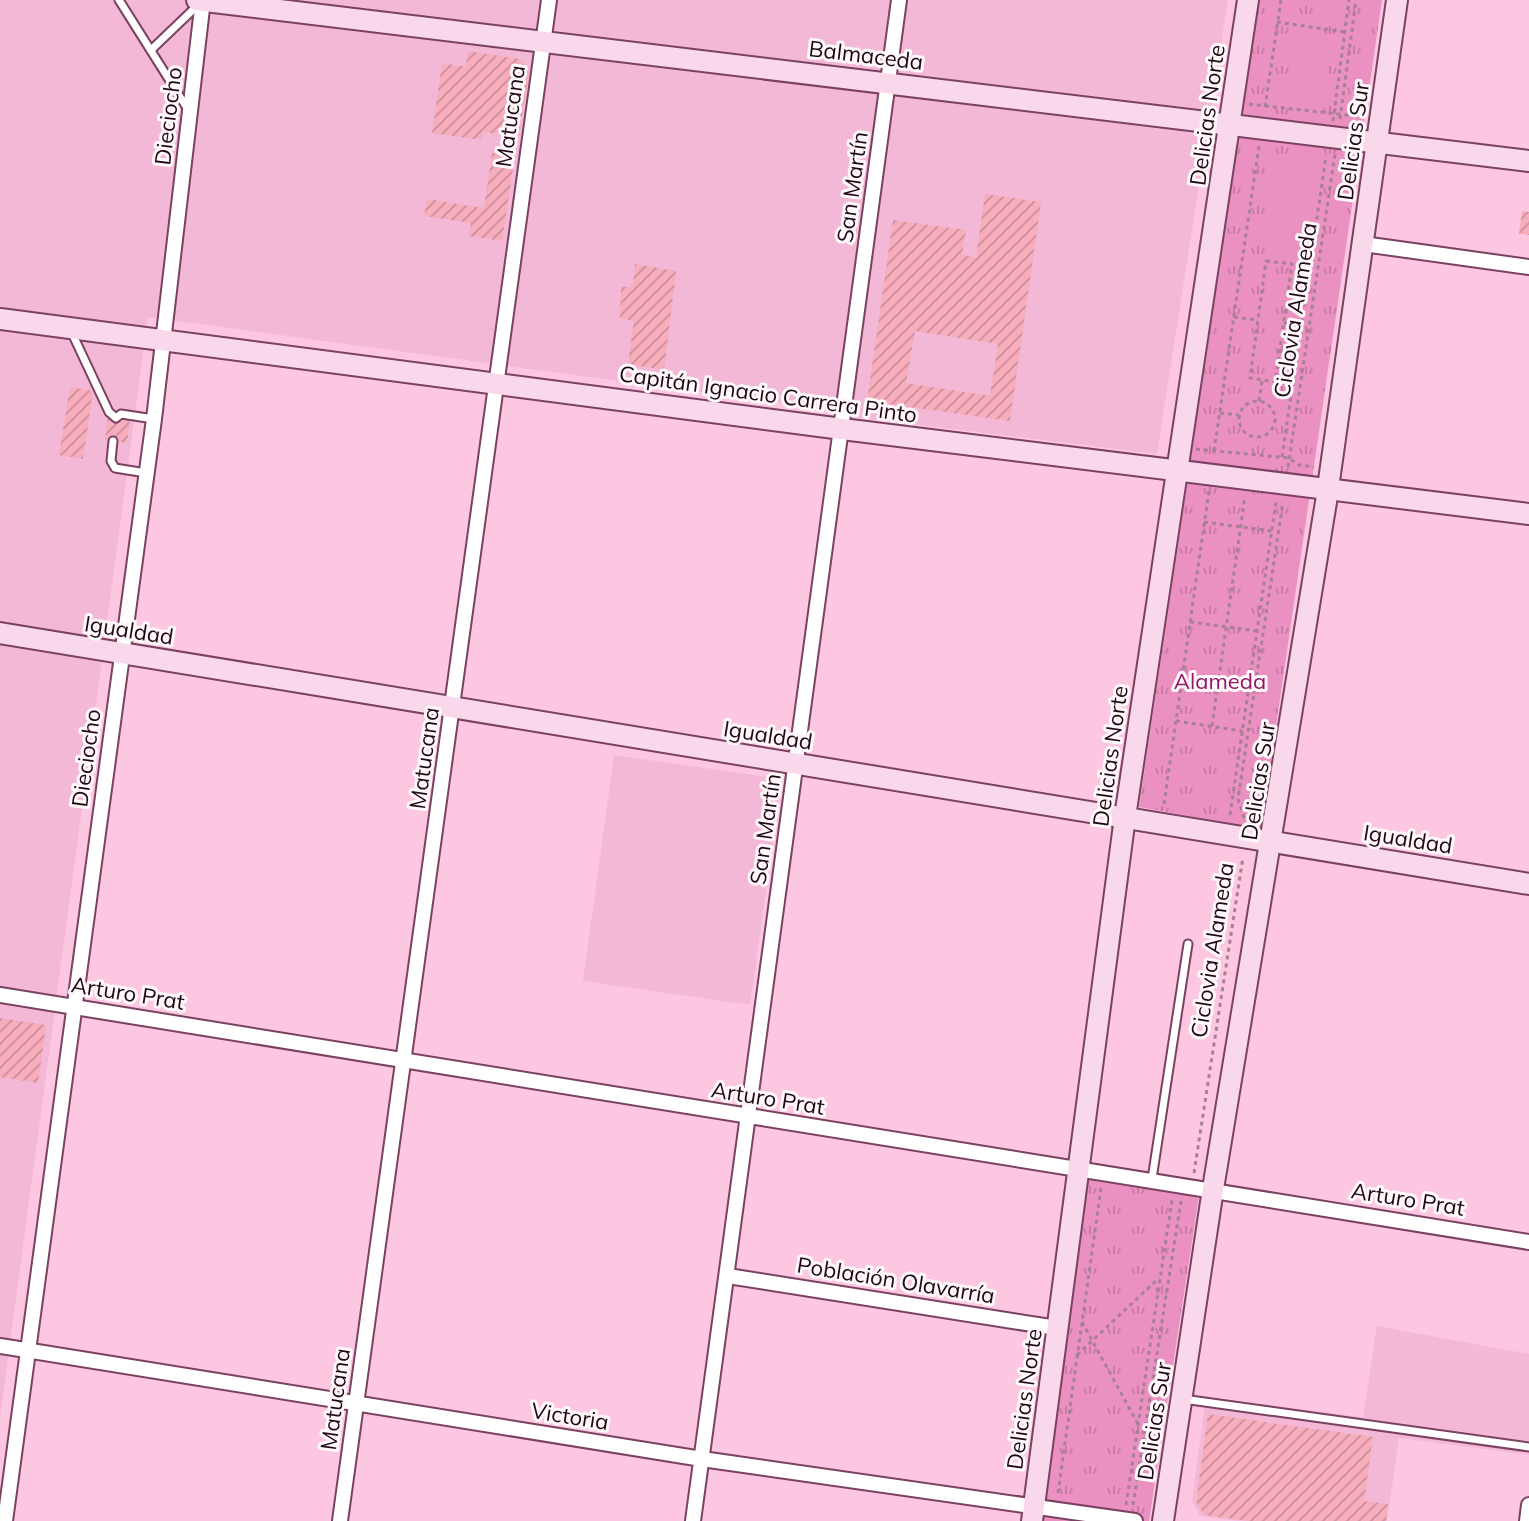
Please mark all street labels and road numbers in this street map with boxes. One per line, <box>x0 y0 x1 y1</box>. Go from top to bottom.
street label: Balmaceda <box>807 34 925 76</box>
street label: Delicias Norte <box>1183 43 1231 187</box>
street label: Matucana <box>489 63 531 169</box>
street label: Dieciocho <box>148 65 188 167</box>
street label: Delicias Sur <box>1331 80 1375 202</box>
street label: San Martín <box>830 130 874 244</box>
street label: Ciclovia Alameda <box>1267 220 1323 400</box>
street label: Capitán Ignacio Carrera Pinto <box>617 359 919 429</box>
street label: Igualdad <box>83 609 175 651</box>
street label: Delicias Norte <box>1086 684 1134 828</box>
street label: Matucana <box>403 705 445 811</box>
street label: Dieciocho <box>65 707 107 809</box>
street label: Igualdad <box>722 714 814 756</box>
street label: Delicias Sur <box>1235 720 1281 842</box>
street label: San Martín <box>743 772 787 886</box>
street label: Igualdad <box>1362 818 1454 860</box>
street label: Ciclovia Alameda <box>1184 860 1240 1040</box>
street label: Arturo Prat <box>69 970 187 1016</box>
street label: Arturo Prat <box>709 1075 827 1121</box>
street label: Arturo Prat <box>1349 1176 1467 1222</box>
street label: Población Olavarría <box>795 1251 997 1309</box>
street label: Delicias Norte <box>1000 1327 1048 1471</box>
street label: Matucana <box>314 1346 356 1452</box>
street label: Delicias Sur <box>1131 1360 1177 1482</box>
street label: Victoria <box>529 1396 611 1436</box>

